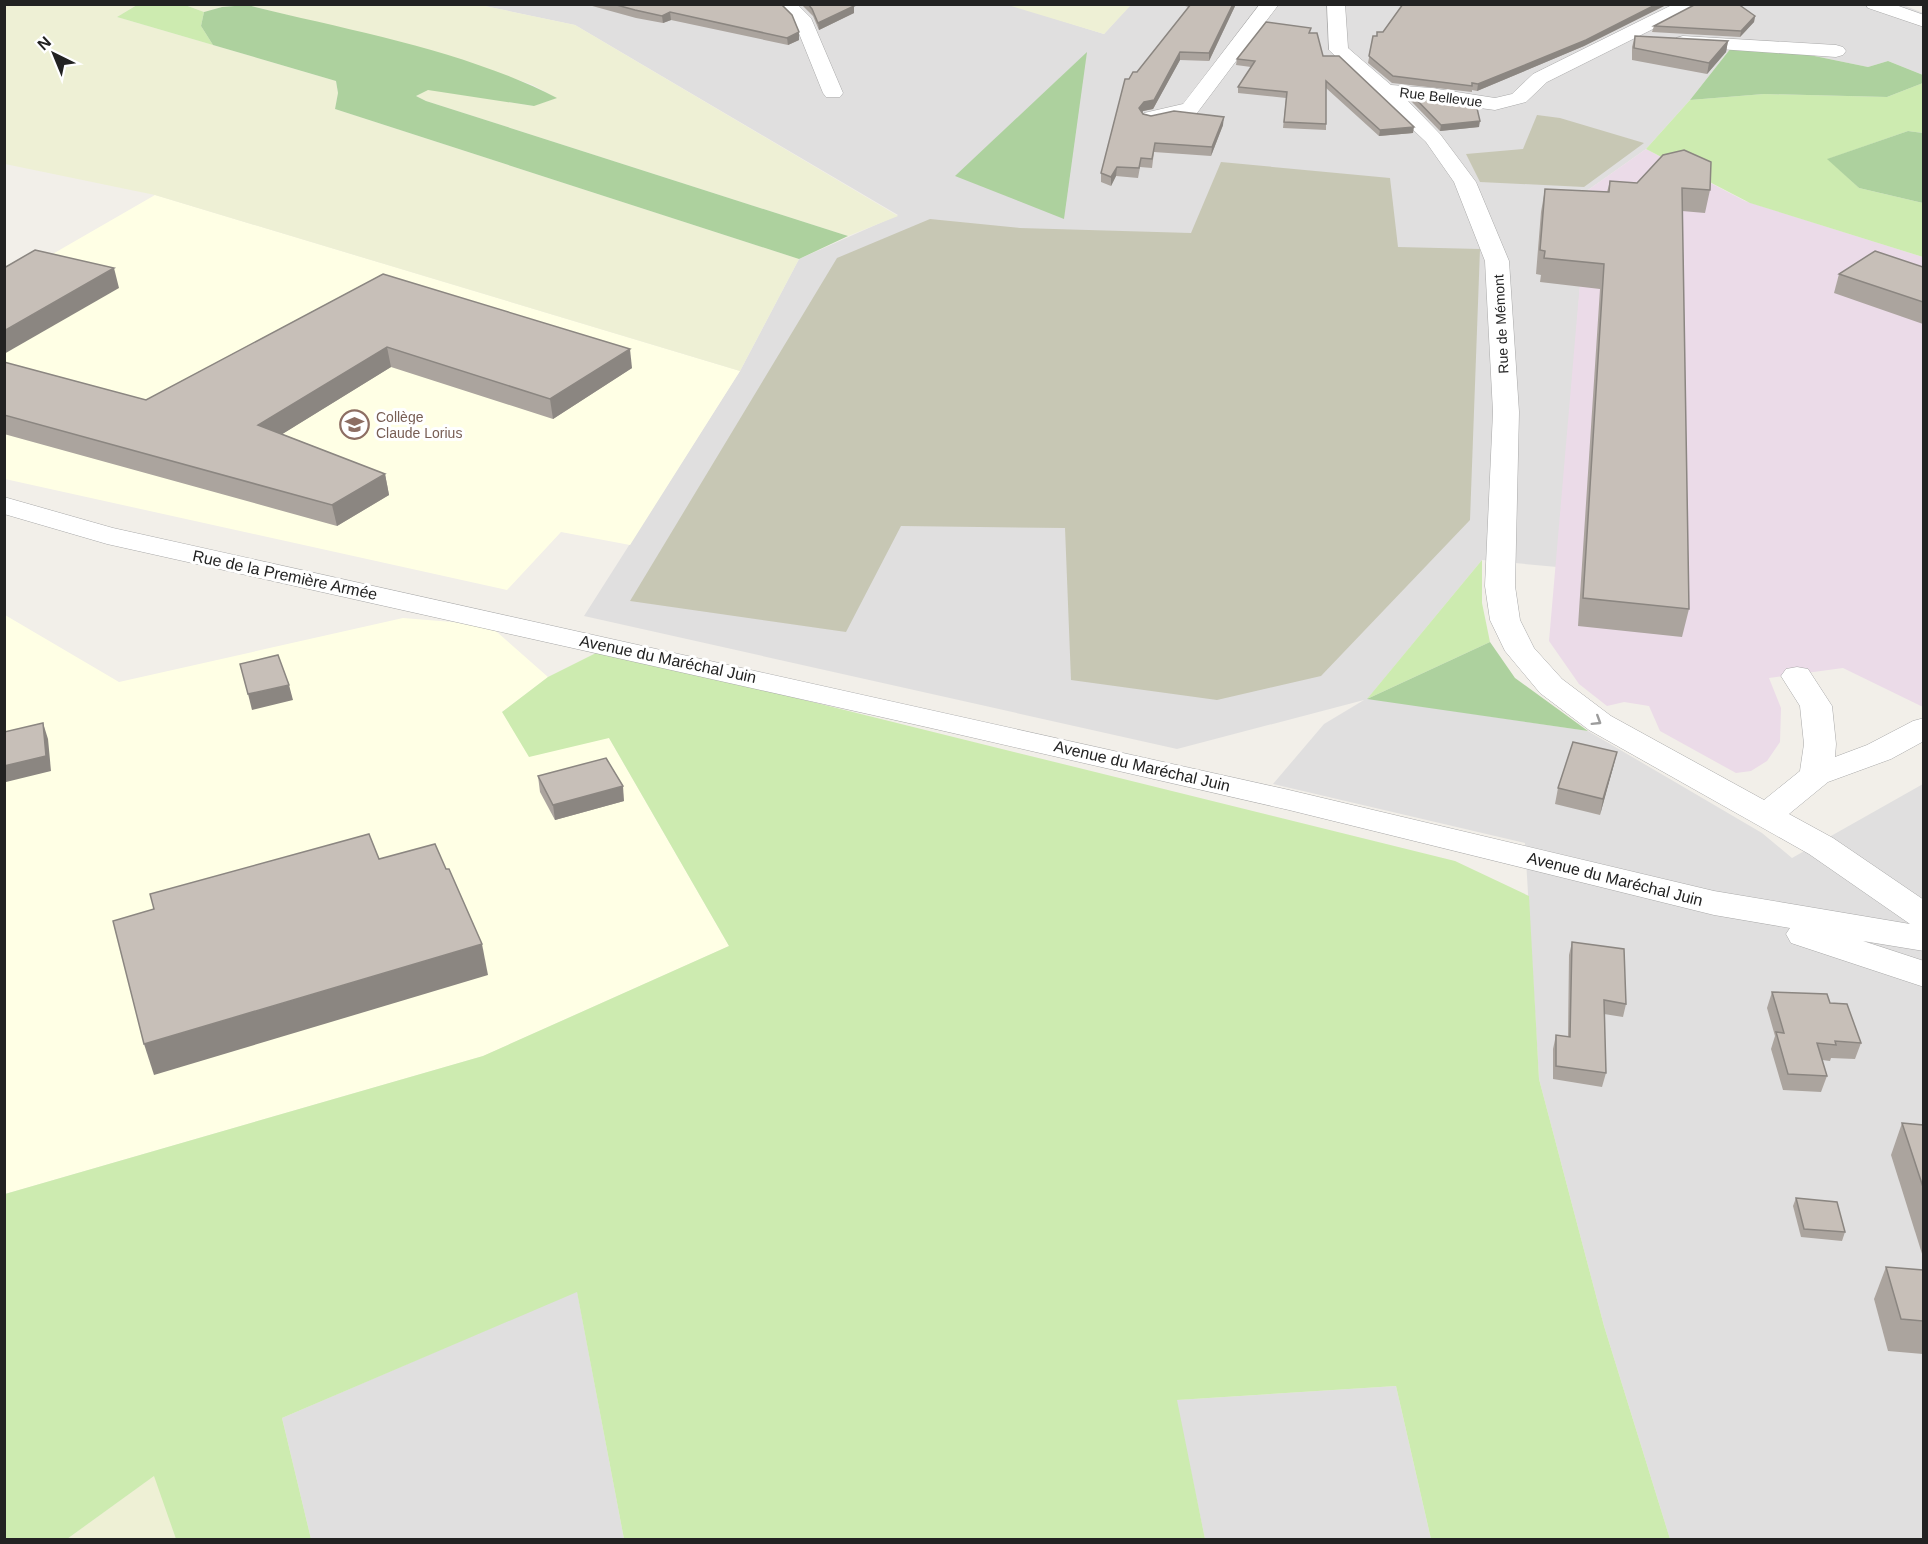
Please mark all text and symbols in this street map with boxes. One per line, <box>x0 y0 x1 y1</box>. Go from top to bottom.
north arrow <box>24 24 84 84</box>
text: N <box>34 33 54 54</box>
street label: Rue Bellevue <box>1399 84 1484 110</box>
street label: Rue de Mémont <box>1490 274 1512 374</box>
school or university icon: Collège Claude Lorius <box>339 409 371 441</box>
place label: Collège Claude Lorius <box>376 409 462 441</box>
street label: Rue de la Première Armée <box>191 547 379 603</box>
street label: Avenue du Maréchal Juin <box>578 632 758 686</box>
one-way arrow <box>1591 713 1602 724</box>
street label: Avenue du Maréchal Juin <box>1052 737 1232 795</box>
street label: Avenue du Maréchal Juin <box>1525 849 1705 909</box>

